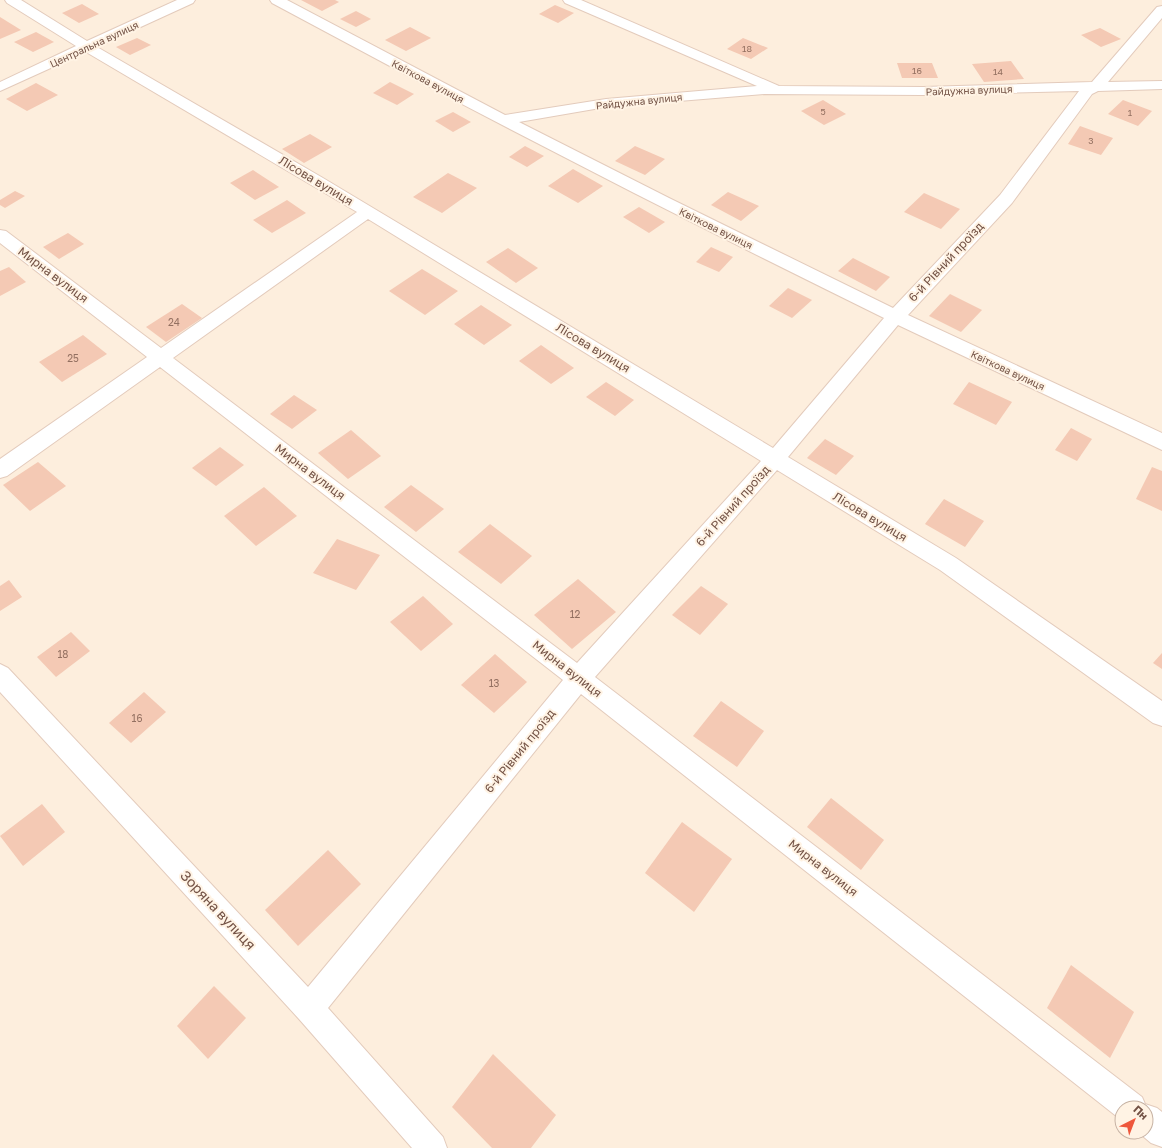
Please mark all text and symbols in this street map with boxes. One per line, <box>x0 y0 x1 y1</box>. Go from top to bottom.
street label: Центральна вулиця <box>48 18 140 70</box>
house number: 18 <box>742 43 752 54</box>
street label: Квіткова вулиця <box>390 57 466 105</box>
house number: 16 <box>912 65 922 76</box>
house number: 14 <box>993 66 1003 77</box>
street label: Райдужна вулиця <box>925 82 1013 98</box>
street label: Райдужна вулиця <box>595 90 683 112</box>
house number: 5 <box>820 106 826 117</box>
house number: 1 <box>1128 107 1133 118</box>
house number: 3 <box>1088 135 1094 146</box>
street label: Лісова вулиця <box>276 153 356 209</box>
street label: Квіткова вулиця <box>677 205 755 251</box>
street label: 6-й Рівний проїзд <box>905 219 986 305</box>
street label: Мирна вулиця <box>15 243 91 306</box>
house number: 24 <box>168 316 180 328</box>
street label: Лісова вулиця <box>553 320 633 376</box>
street label: Квіткова вулиця <box>969 348 1047 392</box>
house number: 25 <box>67 352 79 364</box>
street label: Мирна вулиця <box>272 440 348 503</box>
street label: 6-й Рівний проїзд <box>692 462 773 549</box>
street label: Лісова вулиця <box>830 489 910 545</box>
house number: 12 <box>570 608 581 620</box>
street label: Мирна вулиця <box>530 637 605 700</box>
house number: 18 <box>58 648 68 660</box>
house number: 13 <box>489 677 499 689</box>
street label: 6-й Рівний проїзд <box>481 706 558 796</box>
house number: 16 <box>132 712 142 724</box>
street label: Мирна вулиця <box>786 836 861 899</box>
street label: Зоряна вулиця <box>177 866 260 953</box>
north arrow <box>1114 1100 1154 1140</box>
text: Пн <box>1131 1102 1151 1122</box>

